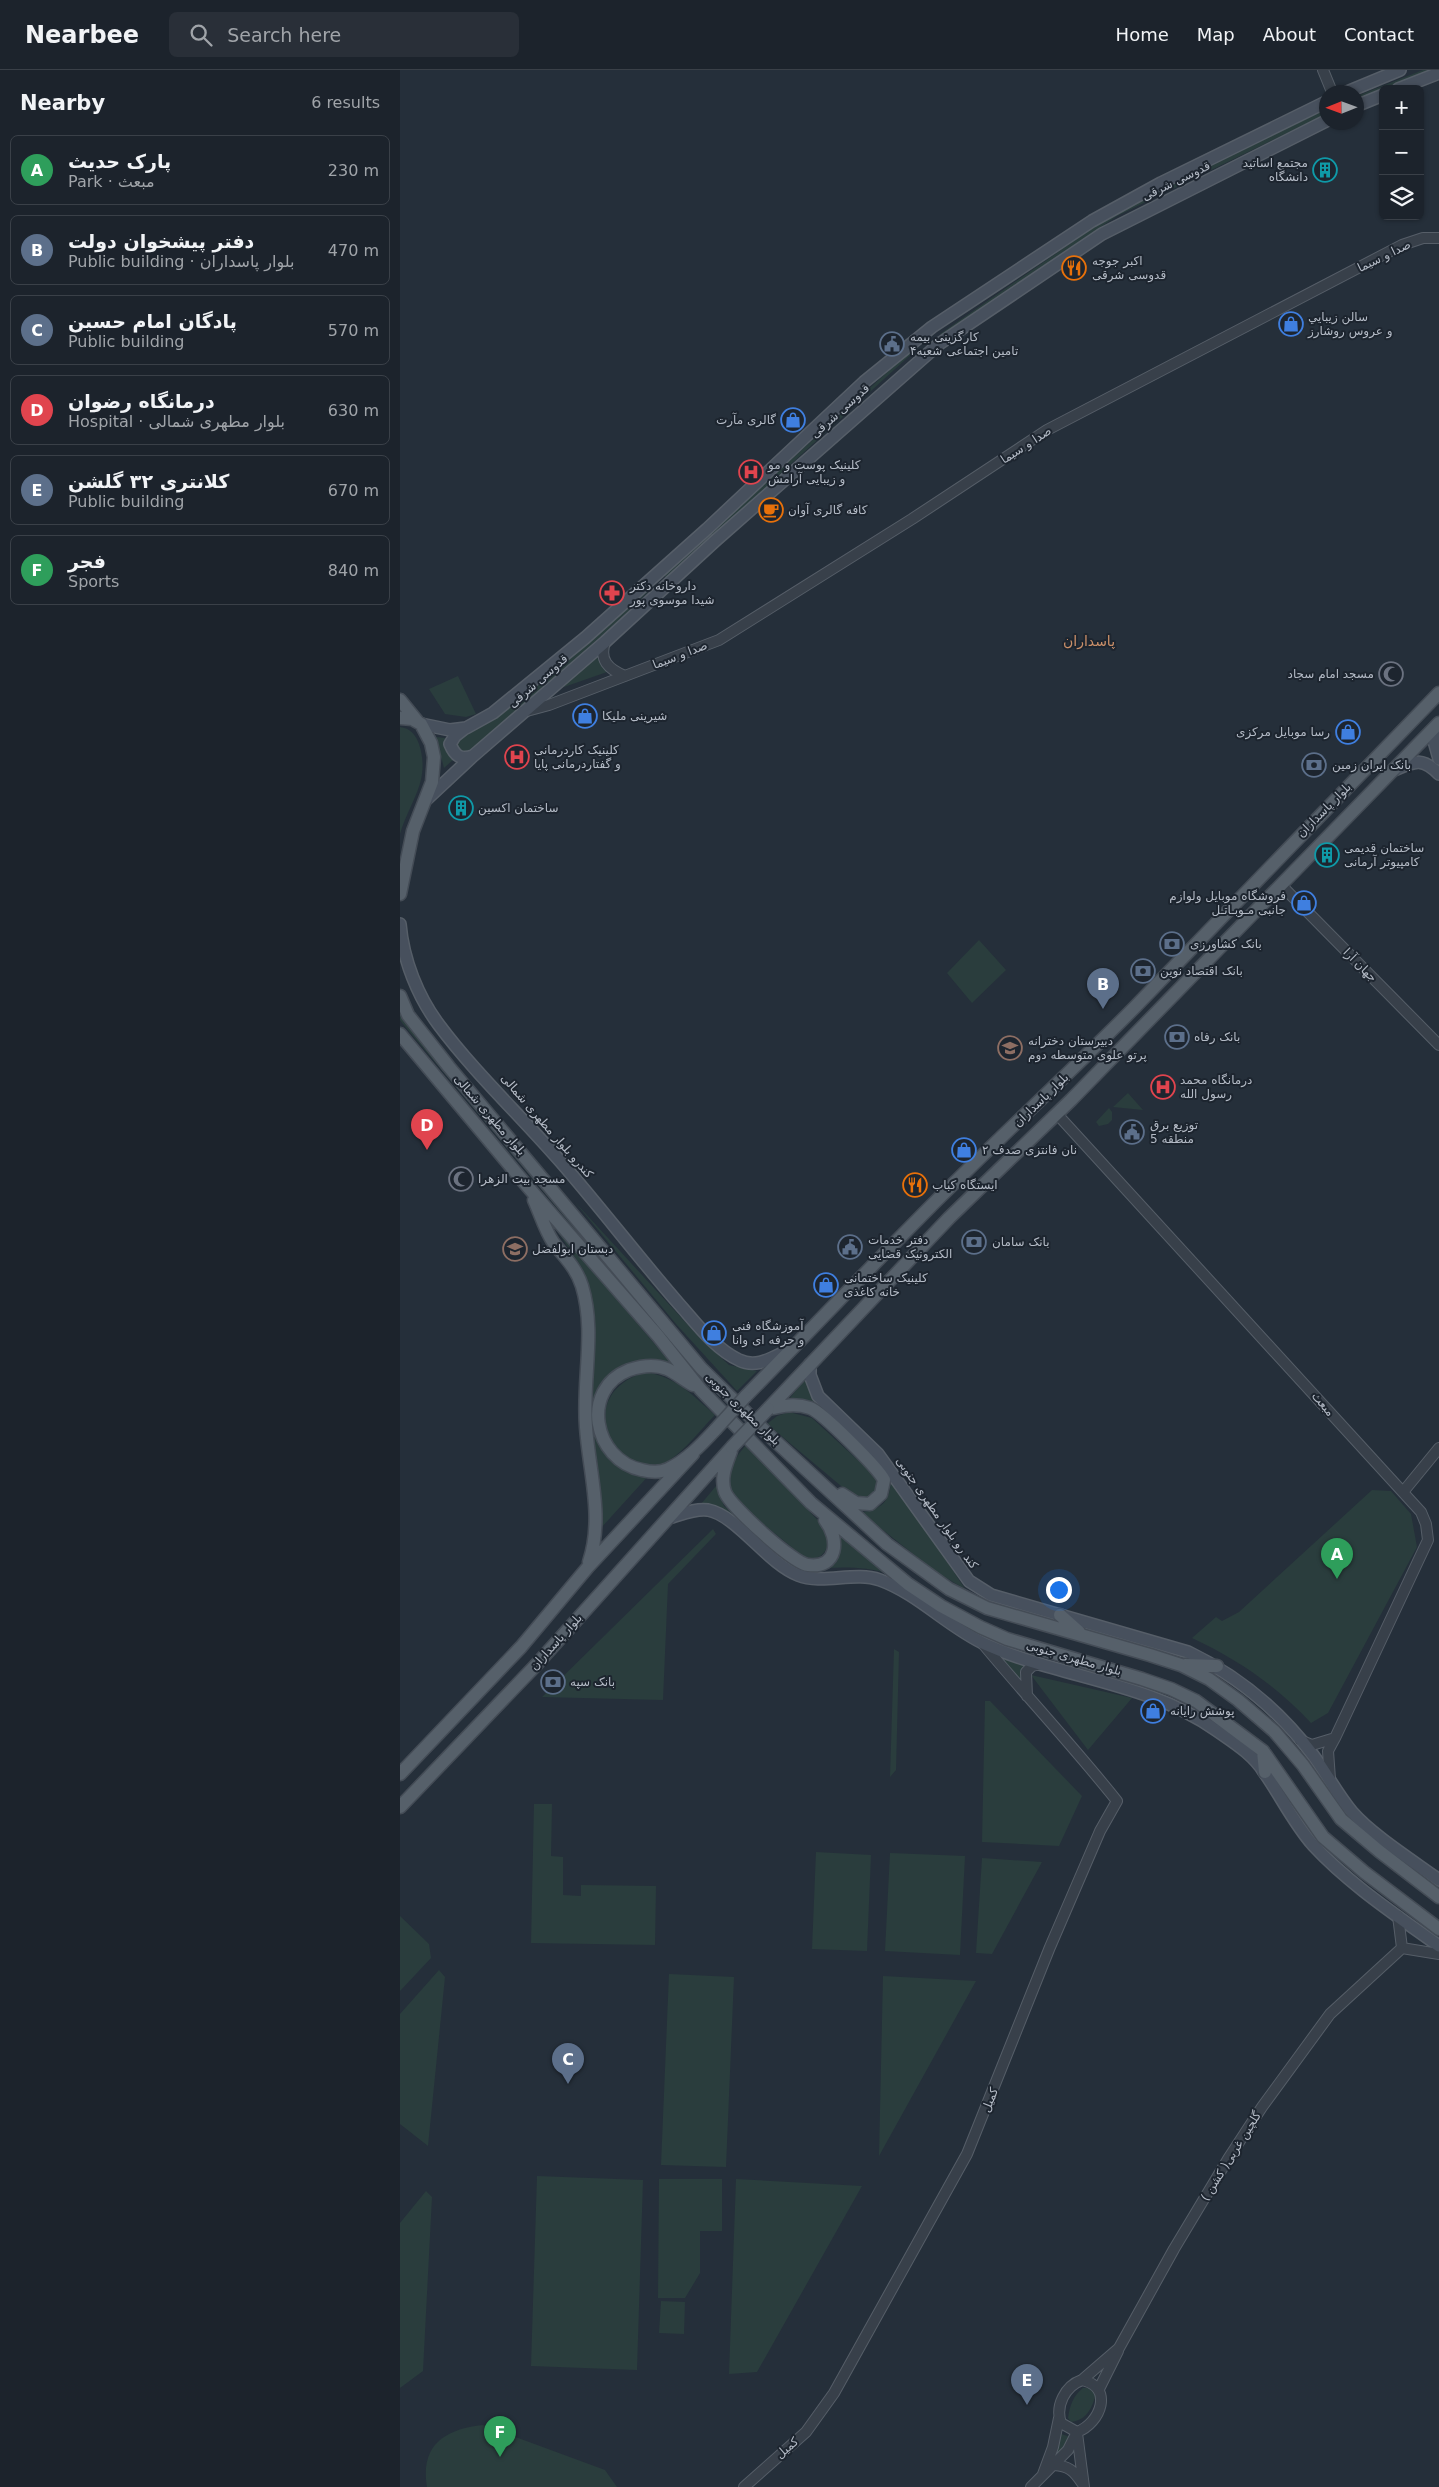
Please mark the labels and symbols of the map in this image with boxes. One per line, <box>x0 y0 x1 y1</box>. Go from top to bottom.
north arrow <box>1319 85 1364 130</box>
place label: مجتمع اساتید دانشگاه <box>1243 156 1308 184</box>
building icon: مجتمع اساتید دانشگاه <box>1312 157 1338 183</box>
street label: قدوسی شرقی <box>1140 158 1213 204</box>
street label: صدا و سیما <box>1355 237 1413 276</box>
place label: اکبر جوجه قدوسی شرقی <box>1092 254 1166 283</box>
restaurant icon: اکبر جوجه قدوسی شرقی <box>1061 255 1087 281</box>
place label: سالن زيبايي و عروس روشارز <box>1307 310 1393 339</box>
shop icon: سالن زيبايي و عروس روشارز <box>1278 311 1304 337</box>
place label: کارگزینی بیمه تامین اجتماعی شعبه۴ <box>910 330 1018 359</box>
public building icon: کارگزینی بیمه تامین اجتماعی شعبه۴ <box>879 331 905 357</box>
street label: قدوسی شرقی <box>808 381 873 442</box>
shop icon: گالری مآرت <box>780 407 806 433</box>
place label: گالری مآرت <box>716 412 776 428</box>
street label: صدا و سیما <box>998 423 1054 467</box>
place label: کلینیک پوست و مو و زیبایی آرامش <box>767 458 861 487</box>
hospital icon: کلینیک پوست و مو و زیبایی آرامش <box>738 459 764 485</box>
cafe icon: کافه گالری آوان <box>758 497 784 523</box>
place label: کافه گالری آوان <box>788 502 868 518</box>
place label: داروخانه دکتر شیدا موسوی پور <box>629 579 715 608</box>
pharmacy icon: داروخانه دکتر شیدا موسوی پور <box>599 580 625 606</box>
district label: پاسداران <box>1063 633 1115 650</box>
street label: صدا و سیما <box>651 638 710 673</box>
street label: قدوسی شرقی <box>505 651 571 711</box>
mosque icon: مسجد امام سجاد <box>1378 661 1404 687</box>
place label: مسجد امام سجاد <box>1288 667 1374 681</box>
shop icon: شیرینى ملیکا <box>572 703 598 729</box>
place label: شیرینى ملیکا <box>602 709 667 724</box>
shop icon: رسا موبایل مرکزی <box>1335 719 1361 745</box>
place label: رسا موبایل مرکزی <box>1236 725 1330 740</box>
place label: کلینیک کاردرمانی و گفتاردرمانی پایا <box>534 743 621 772</box>
hospital icon: کلینیک کاردرمانی و گفتاردرمانی پایا <box>504 744 530 770</box>
bank icon: بانک ایران زمین <box>1301 752 1327 778</box>
place label: بانک ایران زمین <box>1332 758 1411 773</box>
street label: بلوار پاسداران <box>1294 780 1355 841</box>
building icon: ساختمان اکسین <box>448 795 474 821</box>
place label: ساختمان اکسین <box>478 801 558 816</box>
place label: ساختمان قدیمی کامپیوتر آرمانی <box>1344 841 1424 870</box>
building icon: ساختمان قدیمی کامپیوتر آرمانی <box>1314 842 1340 868</box>
place label: فروشگاه موبایل ولوازم جانبی مـوبـاتـل <box>1169 889 1286 918</box>
shop icon: فروشگاه موبایل ولوازم جانبی مـوبـاتـل <box>1291 890 1317 916</box>
bank icon: بانک کشاورزی <box>1159 931 1185 957</box>
place label: بانک کشاورزی <box>1190 937 1262 952</box>
street label: جهان آرا <box>1340 945 1380 985</box>
bank icon: بانک اقتصاد نوین <box>1130 958 1156 984</box>
place label: بانک اقتصاد نوین <box>1160 964 1243 979</box>
pin: B <box>1087 968 1119 1009</box>
bank icon: بانک رفاه <box>1164 1024 1190 1050</box>
place label: بانک رفاه <box>1194 1030 1240 1045</box>
place label: دبیرستان دخترانه پرتو علوی متوسطه دوم <box>1028 1034 1147 1063</box>
school or university icon: دبیرستان دخترانه پرتو علوی متوسطه دوم <box>997 1035 1023 1061</box>
street label: بلوار پاسداران <box>1011 1070 1072 1130</box>
street label: کندرو بلوار مطهری شمالی <box>497 1071 596 1182</box>
street label: بلوار مطهری شمالی <box>450 1072 529 1159</box>
place label: درمانگاه محمد رسول الله <box>1180 1073 1252 1102</box>
hospital icon: درمانگاه محمد رسول الله <box>1150 1074 1176 1100</box>
pin: D <box>411 1109 443 1150</box>
place label: توزیع برق منطقه 5 <box>1150 1118 1198 1146</box>
public building icon: توزیع برق منطقه 5 <box>1119 1119 1145 1145</box>
shop icon: نان فانتزی صدف ۲ <box>951 1137 977 1163</box>
place label: نان فانتزی صدف ۲ <box>982 1143 1077 1158</box>
mosque icon: مسجد بیت الزهرا <box>448 1166 474 1192</box>
place label: مسجد بیت الزهرا <box>478 1172 565 1187</box>
restaurant icon: ایستگاه کباب <box>902 1172 928 1198</box>
place label: ایستگاه کباب <box>932 1178 998 1192</box>
bank icon: بانک سامان <box>961 1229 987 1255</box>
place label: دفتر خدمات الکترونیک قضایی <box>868 1233 952 1262</box>
public building icon: دفتر خدمات الکترونیک قضایی <box>837 1234 863 1260</box>
place label: بانک سامان <box>992 1235 1050 1249</box>
school or university icon: دبستان ابولفضل <box>502 1236 528 1262</box>
place label: دبستان ابولفضل <box>532 1242 613 1257</box>
place label: کلینیک ساختمانی خانه کاغذی <box>844 1271 928 1299</box>
shop icon: کلینیک ساختمانی خانه کاغذی <box>813 1272 839 1298</box>
place label: آموزشگاه فنی و حرفه ای وانا <box>732 1318 804 1348</box>
shop icon: آموزشگاه فنی و حرفه ای وانا <box>701 1320 727 1346</box>
street label: بلوار مطهری جنوبی <box>702 1370 783 1449</box>
street label: مبعث <box>1309 1389 1337 1419</box>
street label: کند رو بلوار مطهری جنوبی <box>892 1454 981 1573</box>
pin: A <box>1321 1538 1353 1579</box>
your location <box>1046 1577 1072 1603</box>
street label: بلوار پاسداران <box>527 1611 586 1674</box>
street label: بلوار مطهری جنوبی <box>1024 1638 1123 1679</box>
bank icon: بانک سپه <box>540 1669 566 1695</box>
place label: بانک سپه <box>570 1675 615 1689</box>
shop icon: پوشش رایانه <box>1140 1698 1166 1724</box>
place label: پوشش رایانه <box>1170 1704 1235 1719</box>
pin: C <box>552 2043 584 2084</box>
street label: کمیل <box>979 2085 1001 2114</box>
street label: گلچین غربی( کشن ) <box>1198 2108 1265 2204</box>
pin: E <box>1011 2364 1043 2405</box>
pin: F <box>484 2416 516 2457</box>
street label: کمیل <box>773 2434 801 2462</box>

